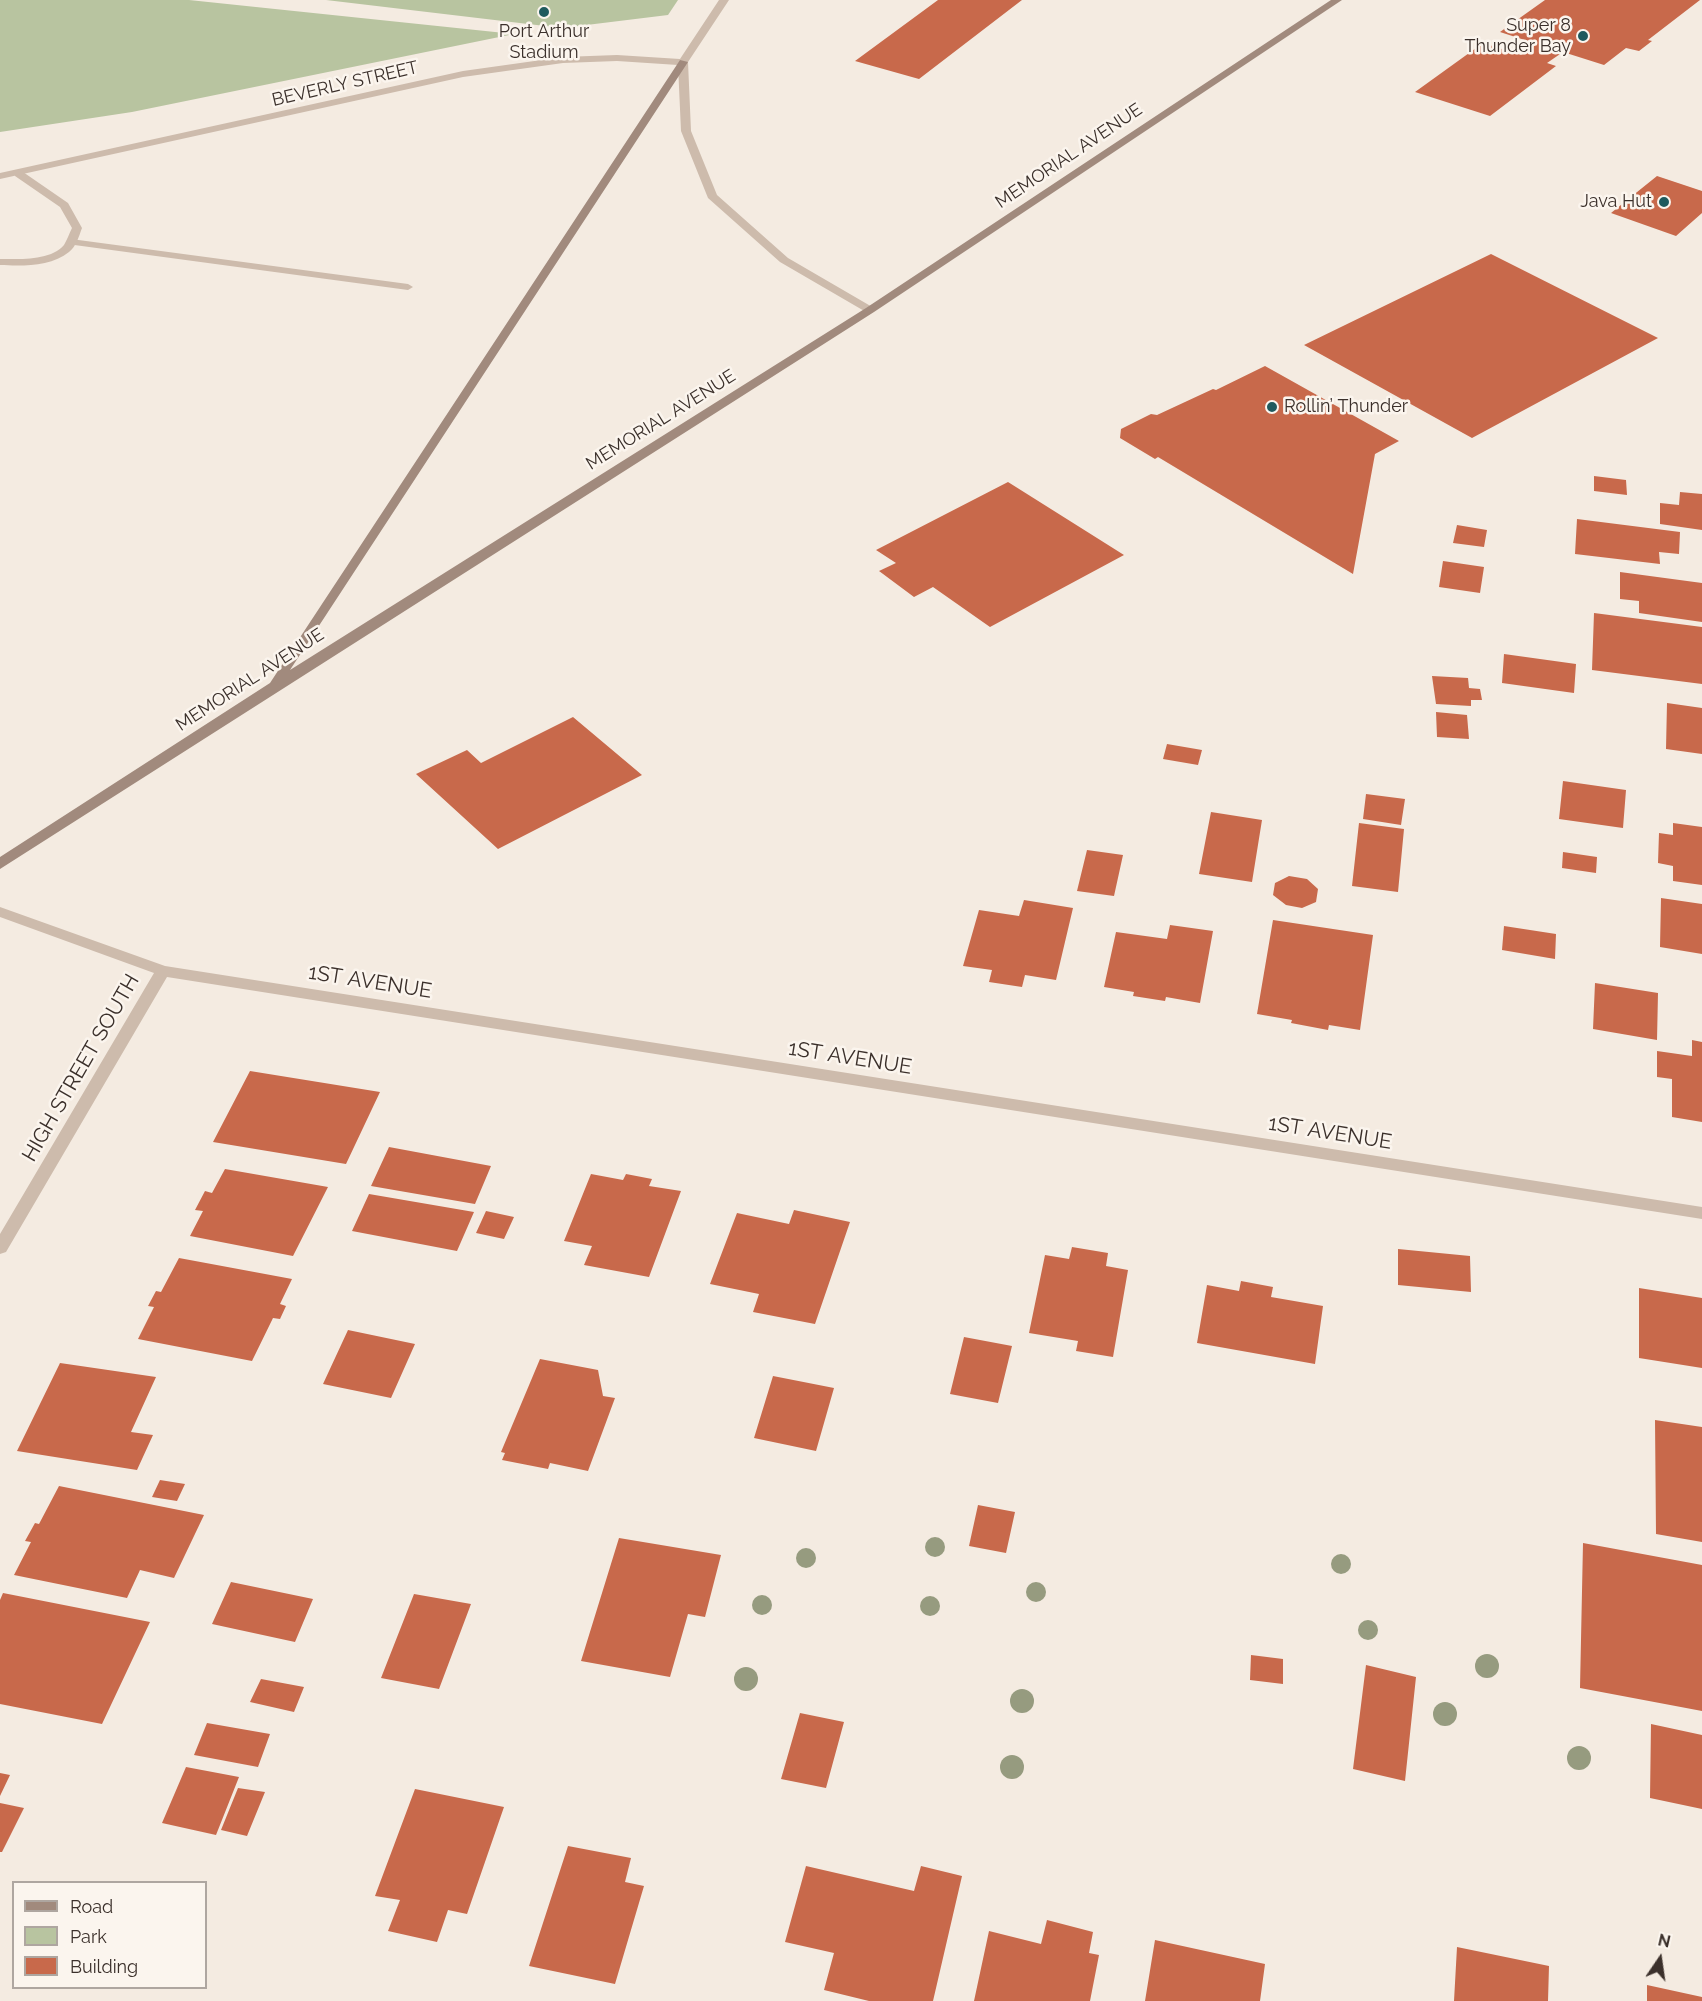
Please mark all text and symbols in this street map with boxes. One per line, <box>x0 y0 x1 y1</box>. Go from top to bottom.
marker: Port Arthur Stadium <box>537 5 551 19</box>
place label: Super 8 Thunder Bay <box>1464 15 1571 57</box>
place label: Port Arthur Stadium <box>499 21 589 63</box>
marker: Super 8 Thunder Bay <box>1576 29 1590 43</box>
street label: BEVERLY STREET <box>270 57 420 111</box>
street label: MEMORIAL AVENUE <box>992 99 1146 213</box>
place label: Java Hut <box>1580 191 1652 213</box>
marker: Java Hut <box>1657 195 1671 209</box>
street label: MEMORIAL AVENUE <box>582 365 740 475</box>
place label: Rollin’ Thunder <box>1284 396 1408 418</box>
marker: Rollin’ Thunder <box>1265 400 1279 414</box>
street label: MEMORIAL AVENUE <box>172 624 328 736</box>
street label: 1ST AVENUE <box>306 960 434 1004</box>
street label: HIGH STREET SOUTH <box>17 970 145 1166</box>
street label: 1ST AVENUE <box>786 1036 914 1080</box>
street label: 1ST AVENUE <box>1266 1111 1394 1155</box>
legend <box>12 1881 207 1989</box>
text: Road <box>70 1896 113 1917</box>
text: Park <box>70 1926 107 1947</box>
north arrow <box>1630 1929 1690 1989</box>
text: N <box>1656 1930 1672 1952</box>
text: Building <box>70 1956 138 1977</box>

